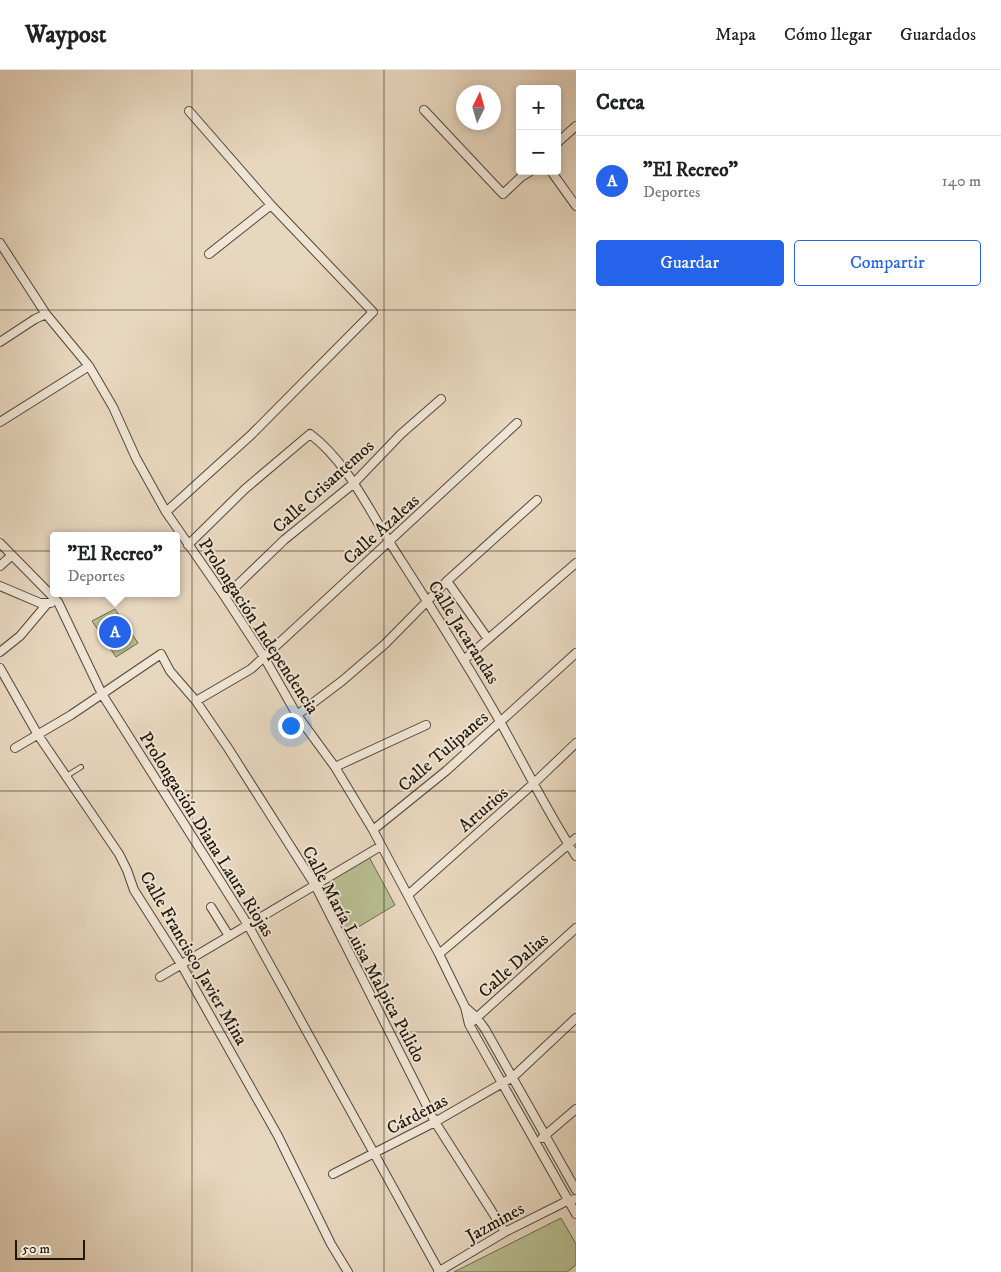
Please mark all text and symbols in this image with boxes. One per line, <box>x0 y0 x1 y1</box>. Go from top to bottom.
text: Waypost <box>25 20 106 50</box>
text: Mapa <box>715 24 756 46</box>
text: Cómo llegar <box>784 24 872 46</box>
text: Guardados <box>900 24 976 46</box>
north arrow <box>456 85 501 130</box>
map controls <box>516 85 561 175</box>
button: + <box>516 85 561 130</box>
text: Cerca <box>596 90 644 116</box>
button: − <box>516 130 561 175</box>
text: "El Recreo" <box>643 159 738 182</box>
text: A <box>607 171 617 191</box>
text: 140 m <box>942 171 981 191</box>
text: Deportes <box>643 182 700 202</box>
button: Guardar <box>596 240 784 286</box>
button: Compartir <box>794 240 981 286</box>
street label: Calle Crisantemos <box>268 435 379 538</box>
street label: Calle Azaleas <box>339 490 424 570</box>
popup <box>50 532 180 597</box>
street label: Prolongación Independencia <box>193 535 323 719</box>
text: "El Recreo" <box>68 543 162 566</box>
text: Deportes <box>68 566 125 586</box>
street label: Calle Jacarandas <box>423 577 504 688</box>
pin: A <box>99 613 131 651</box>
street label: Calle Tulipanes <box>394 707 493 797</box>
your location <box>278 713 304 739</box>
street label: Prolongación Diana Laura Riojas <box>134 728 278 941</box>
street label: Arturios <box>454 782 513 837</box>
street label: Calle María Luisa Malpica Pulido <box>297 843 430 1067</box>
street label: Calle Francisco Javier Mina <box>134 868 252 1050</box>
street label: Calle Dalias <box>474 929 553 1003</box>
street label: Cárdenas <box>383 1090 452 1140</box>
street label: Jazmines <box>461 1198 528 1249</box>
scale bar <box>15 1237 85 1260</box>
text: 50 m <box>22 1240 50 1258</box>

